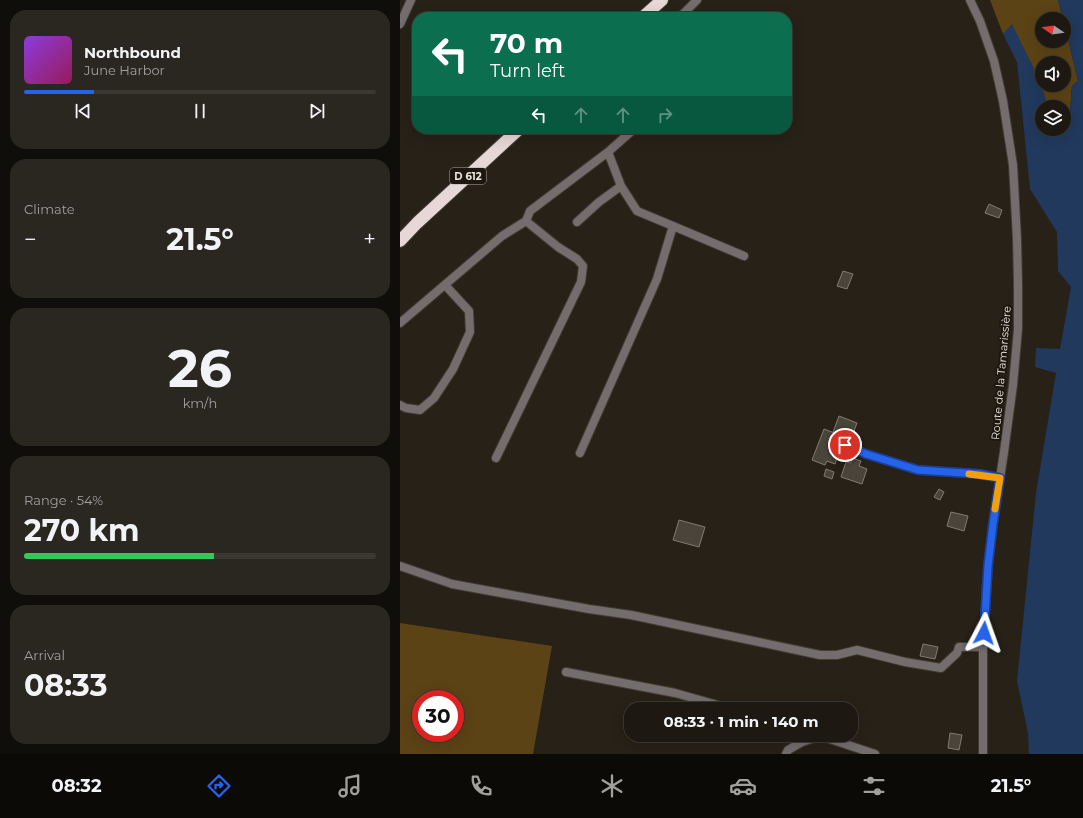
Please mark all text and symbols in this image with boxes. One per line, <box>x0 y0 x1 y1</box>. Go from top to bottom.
north arrow <box>1035 12 1071 48</box>
map controls <box>1035 12 1071 136</box>
text: 70 m <box>490 26 563 60</box>
icon: left <box>424 28 476 80</box>
text: Northbound <box>84 43 181 62</box>
button: sound <box>1035 56 1071 92</box>
text: Turn left <box>490 60 565 82</box>
text: June Harbor <box>84 62 165 78</box>
icon: previous <box>72 100 94 122</box>
icon: pause <box>189 100 211 122</box>
icon: next <box>306 100 328 122</box>
button: layers <box>1035 100 1071 136</box>
icon: left <box>528 104 550 126</box>
icon: ahead <box>570 104 592 126</box>
icon: ahead <box>612 104 634 126</box>
icon: right <box>654 104 676 126</box>
road number: D 612 <box>450 168 486 184</box>
text: Climate <box>24 201 75 217</box>
text: 21.5° <box>166 221 234 258</box>
text: − <box>24 226 37 253</box>
text: + <box>363 226 376 253</box>
street label: Route de la Tamarissière <box>988 305 1014 441</box>
text: 26 <box>168 337 232 400</box>
text: km/h <box>183 395 217 411</box>
pin <box>828 428 862 462</box>
icon: arrive <box>834 434 856 456</box>
text: Range · 54% <box>24 492 103 508</box>
text: 270 km <box>24 512 140 549</box>
position arrow <box>963 612 1005 654</box>
text: Arrival <box>24 647 65 663</box>
text: 08:33 <box>24 667 107 704</box>
speed limit sign: 30 <box>412 690 464 742</box>
text: 08:33 · 1 min · 140 m <box>664 712 818 731</box>
icon: directions <box>205 772 233 800</box>
icon: music <box>336 772 364 800</box>
icon: phone <box>467 772 495 800</box>
icon: climate <box>598 772 626 800</box>
icon: car <box>729 772 757 800</box>
icon: filters <box>860 772 888 800</box>
text: 08:32 <box>52 775 102 797</box>
text: 21.5° <box>991 775 1031 797</box>

